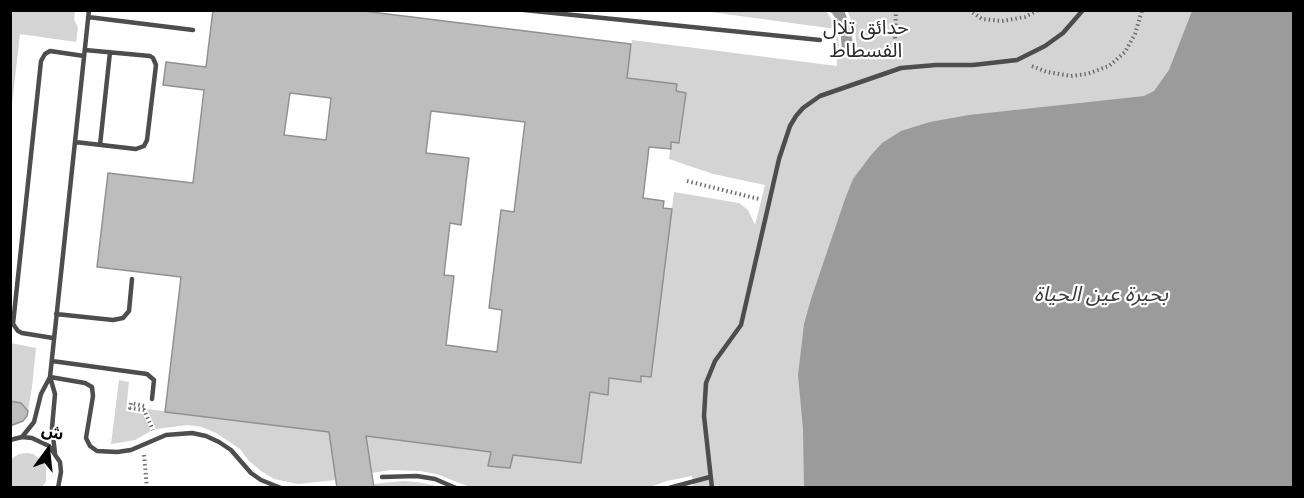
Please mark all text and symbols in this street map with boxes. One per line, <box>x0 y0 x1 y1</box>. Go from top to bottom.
park label: حدائق تلال الفسطاط <box>823 17 909 64</box>
water label: بحيرة عين الحياة <box>1034 282 1168 308</box>
north arrow <box>18 420 78 480</box>
text: ش <box>39 420 66 445</box>

